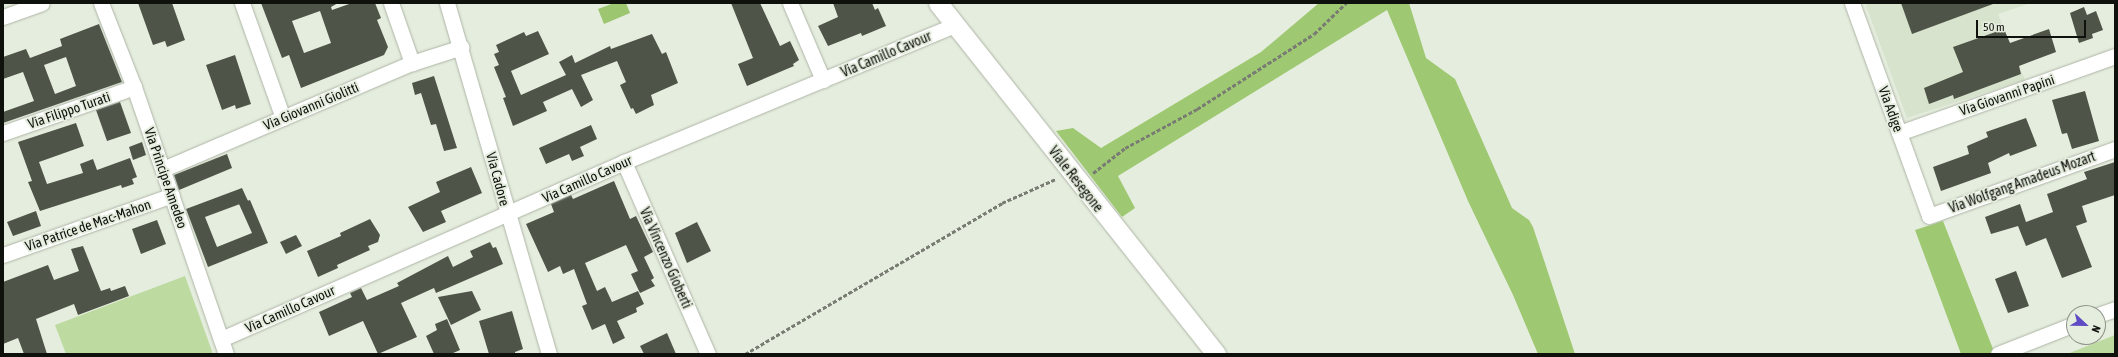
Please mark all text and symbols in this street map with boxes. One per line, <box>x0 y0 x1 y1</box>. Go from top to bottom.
scale bar <box>1978 12 2088 38</box>
text: 50 m <box>1983 20 2005 34</box>
street label: Via Camillo Cavour <box>838 27 934 81</box>
street label: Via Giovanni Papini <box>1957 71 2057 119</box>
street label: Via Giovanni Giolitti <box>261 78 361 134</box>
street label: Via Adige <box>1875 84 1907 134</box>
street label: Via Filippo Turati <box>26 88 112 132</box>
street label: Via Principe Amedeo <box>141 125 191 231</box>
street label: Viale Resegone <box>1045 143 1107 215</box>
street label: Via Wolfgang Amadeus Mozart <box>1946 148 2098 216</box>
street label: Via Cadore <box>483 150 513 208</box>
street label: Via Camillo Cavour <box>540 152 634 206</box>
street label: Via Patrice de Mac-Mahon <box>23 196 153 254</box>
street label: Via Vincenzo Gioberti <box>636 205 696 311</box>
street label: Via Camillo Cavour <box>243 282 337 336</box>
north arrow <box>2066 305 2106 345</box>
text: N <box>2089 324 2103 334</box>

